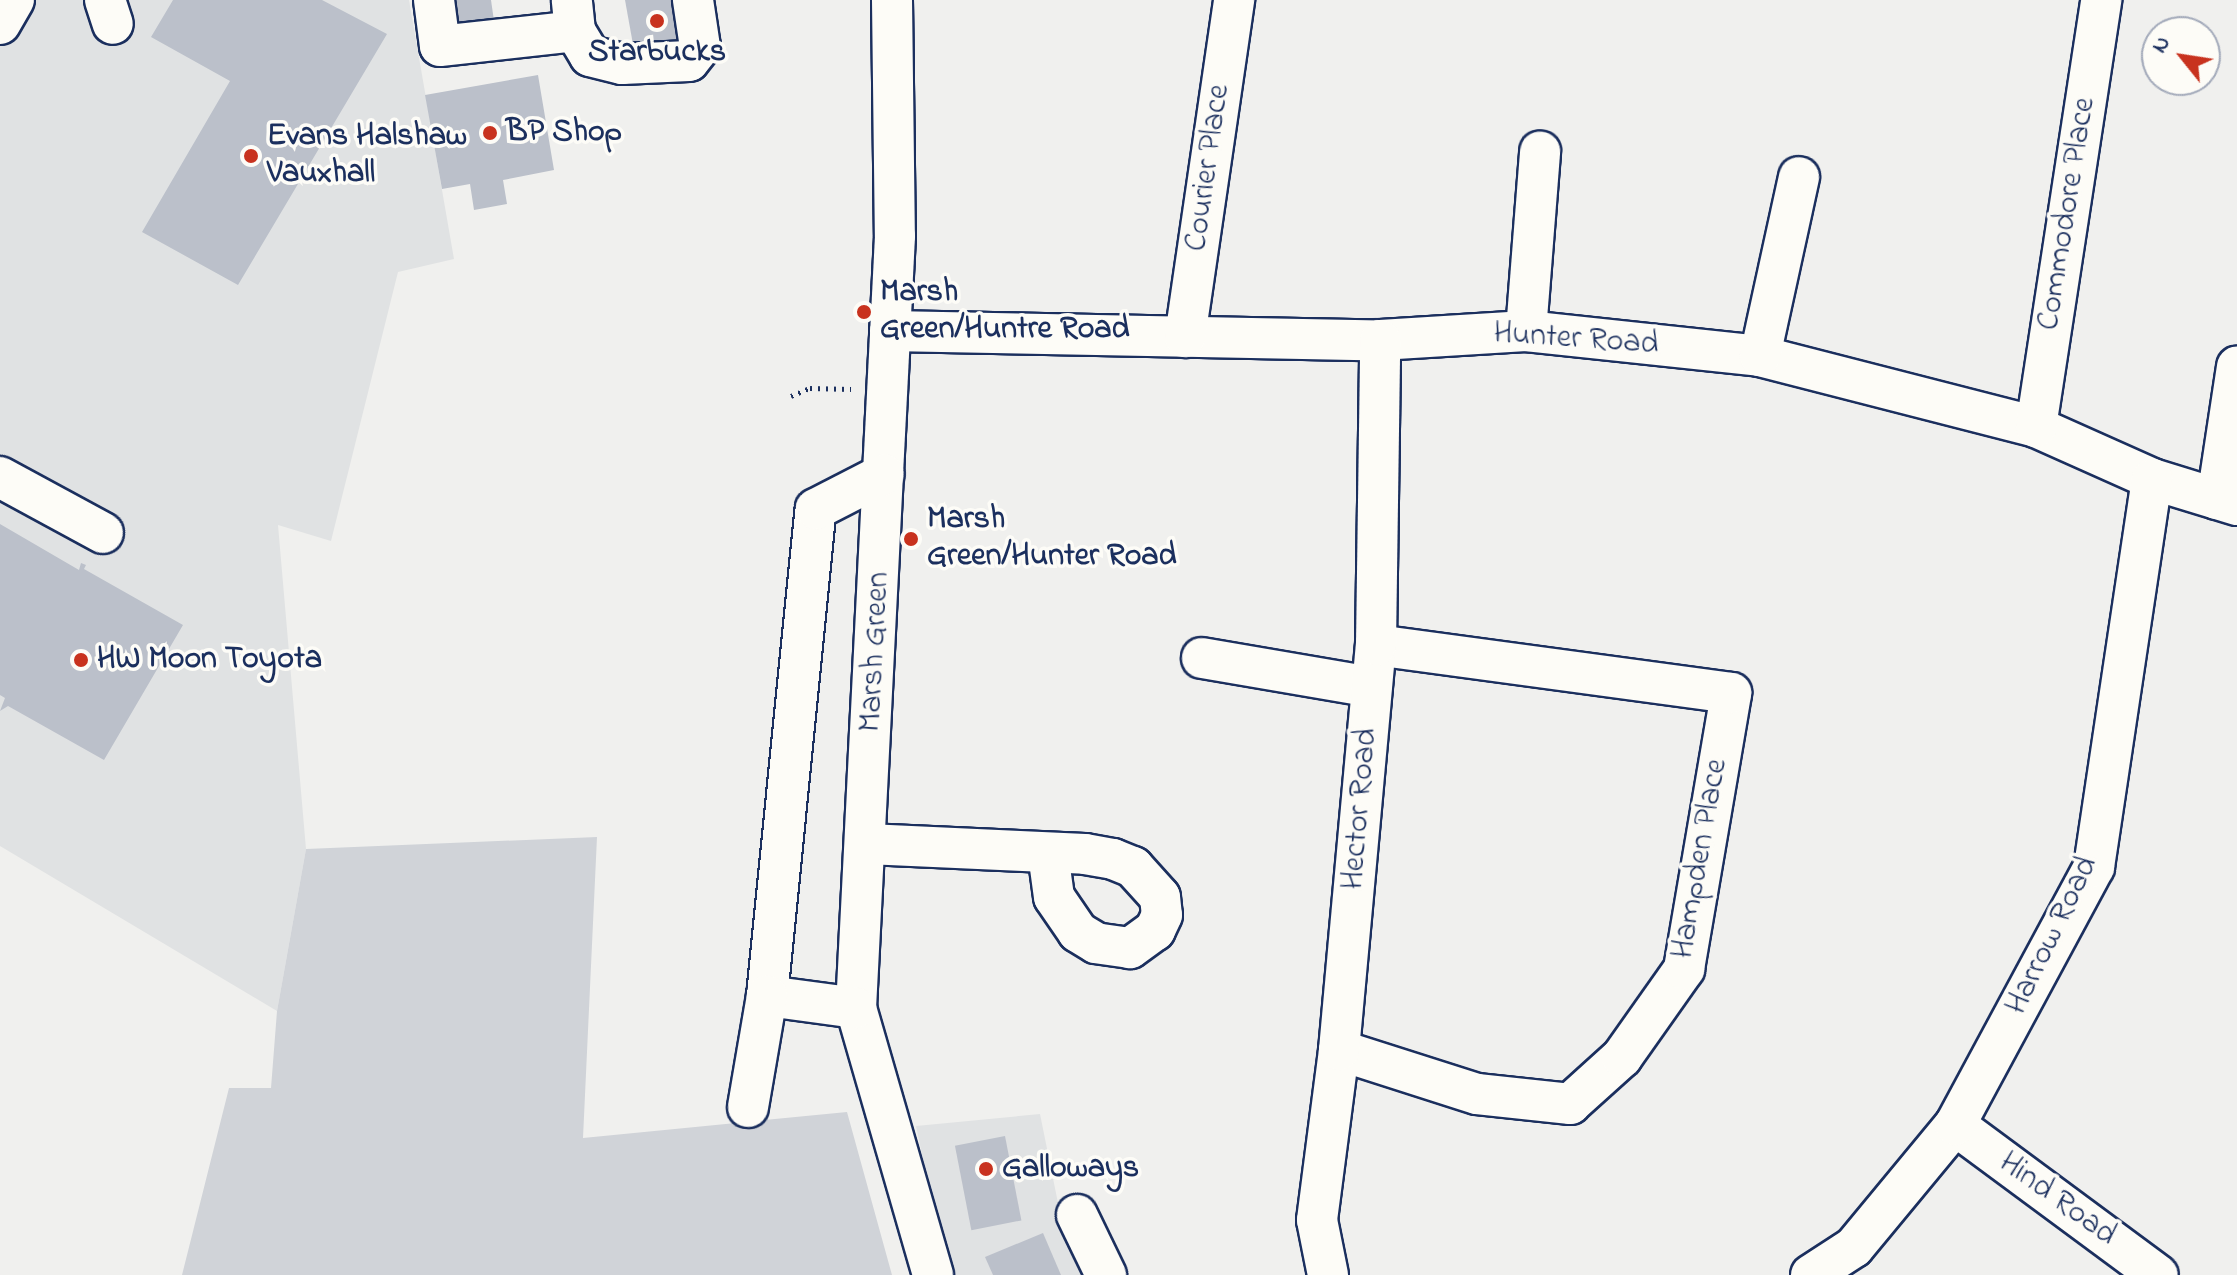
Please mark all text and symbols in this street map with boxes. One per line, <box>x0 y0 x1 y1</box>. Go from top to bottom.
marker: Starbucks <box>648 12 666 30</box>
north arrow <box>2141 16 2221 96</box>
text: N <box>2144 31 2180 59</box>
place label: Starbucks <box>588 34 726 72</box>
street label: Courier Place <box>1178 82 1240 254</box>
street label: Commodore Place <box>2031 95 2105 333</box>
place label: BP Shop <box>506 114 622 152</box>
place label: Evans Halshaw Vauxhall <box>267 119 467 194</box>
marker: BP Shop <box>481 124 499 142</box>
marker: Evans Halshaw Vauxhall <box>242 147 260 165</box>
place label: Marsh Green/Huntre Road <box>880 275 1130 350</box>
marker: Marsh Green/Huntre Road <box>855 303 873 321</box>
street label: Hunter Road <box>1492 315 1660 365</box>
place label: Marsh Green/Hunter Road <box>927 502 1177 577</box>
marker: Marsh Green/Hunter Road <box>902 530 920 548</box>
street label: Marsh Green <box>853 571 899 733</box>
place label: HW Moon Toyota <box>97 641 322 679</box>
marker: HW Moon Toyota <box>72 651 90 669</box>
street label: Hector Road <box>1335 727 1387 891</box>
street label: Hampden Place <box>1665 756 1737 962</box>
street label: Harrow Road <box>1998 851 2108 1021</box>
street label: Hind Road <box>1991 1145 2123 1255</box>
place label: Galloways <box>1002 1150 1139 1188</box>
marker: Galloways <box>977 1160 995 1178</box>

